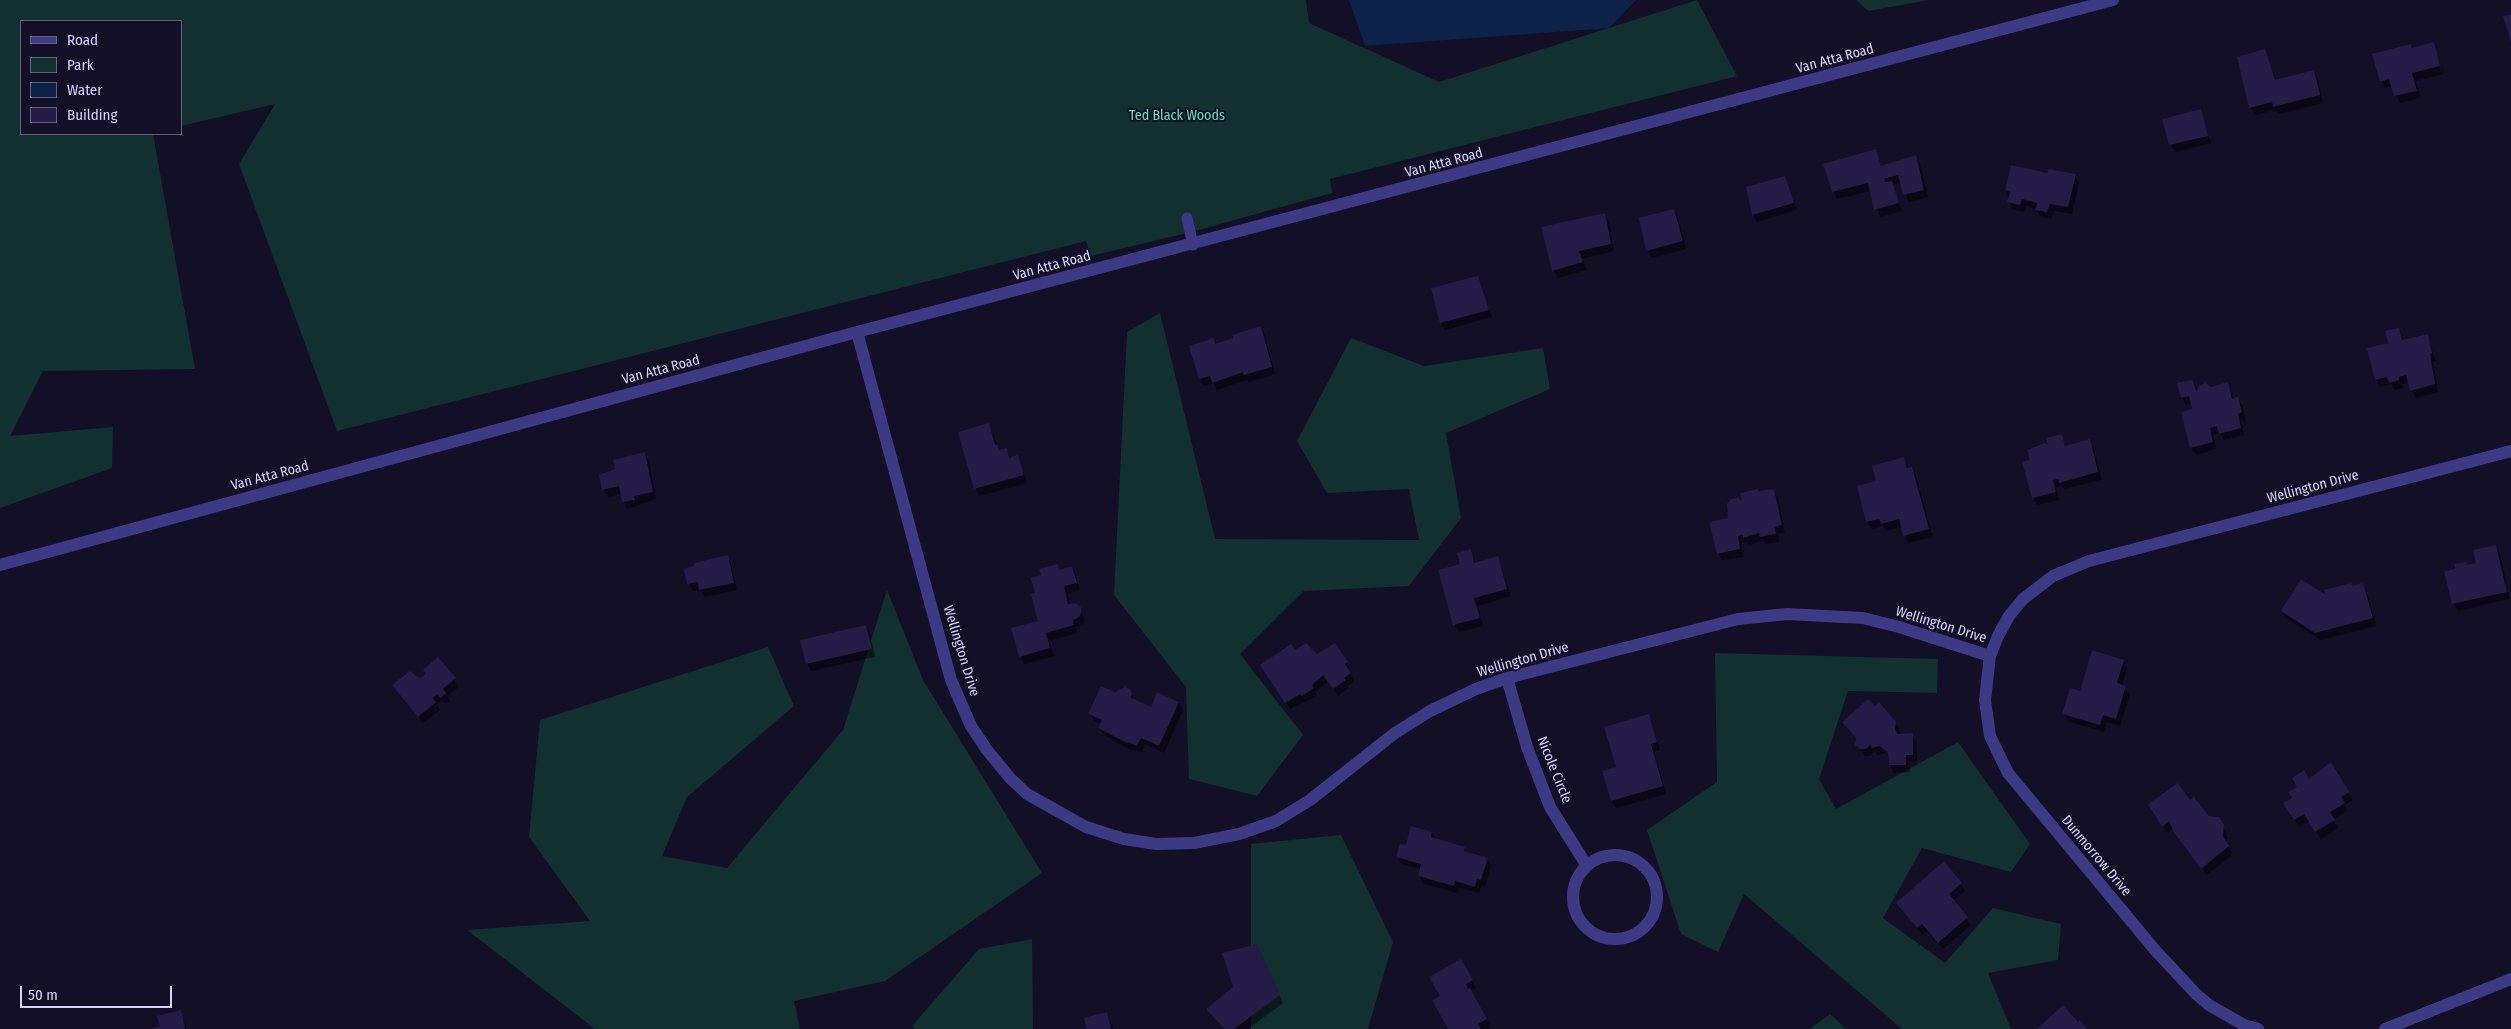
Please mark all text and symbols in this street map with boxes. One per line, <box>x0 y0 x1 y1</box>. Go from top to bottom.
legend <box>20 20 182 135</box>
text: Road <box>67 31 98 49</box>
street label: Van Atta Road <box>1794 41 1876 77</box>
text: Park <box>67 56 94 74</box>
text: Water <box>67 81 102 99</box>
text: Building <box>67 106 118 124</box>
park label: Ted Black Woods <box>1129 108 1225 124</box>
street label: Van Atta Road <box>1403 145 1485 181</box>
street label: Van Atta Road <box>1011 248 1093 284</box>
street label: Van Atta Road <box>620 352 702 388</box>
street label: Van Atta Road <box>229 458 311 494</box>
street label: Wellington Drive <box>2265 467 2361 507</box>
street label: Wellington Drive <box>1894 603 1988 647</box>
street label: Wellington Drive <box>939 604 983 698</box>
street label: Wellington Drive <box>1475 639 1571 681</box>
street label: Nicole Circle <box>1533 734 1575 806</box>
street label: Dunmorrow Drive <box>2057 812 2135 900</box>
scale bar <box>22 976 175 1008</box>
text: 50 m <box>28 986 58 1004</box>

